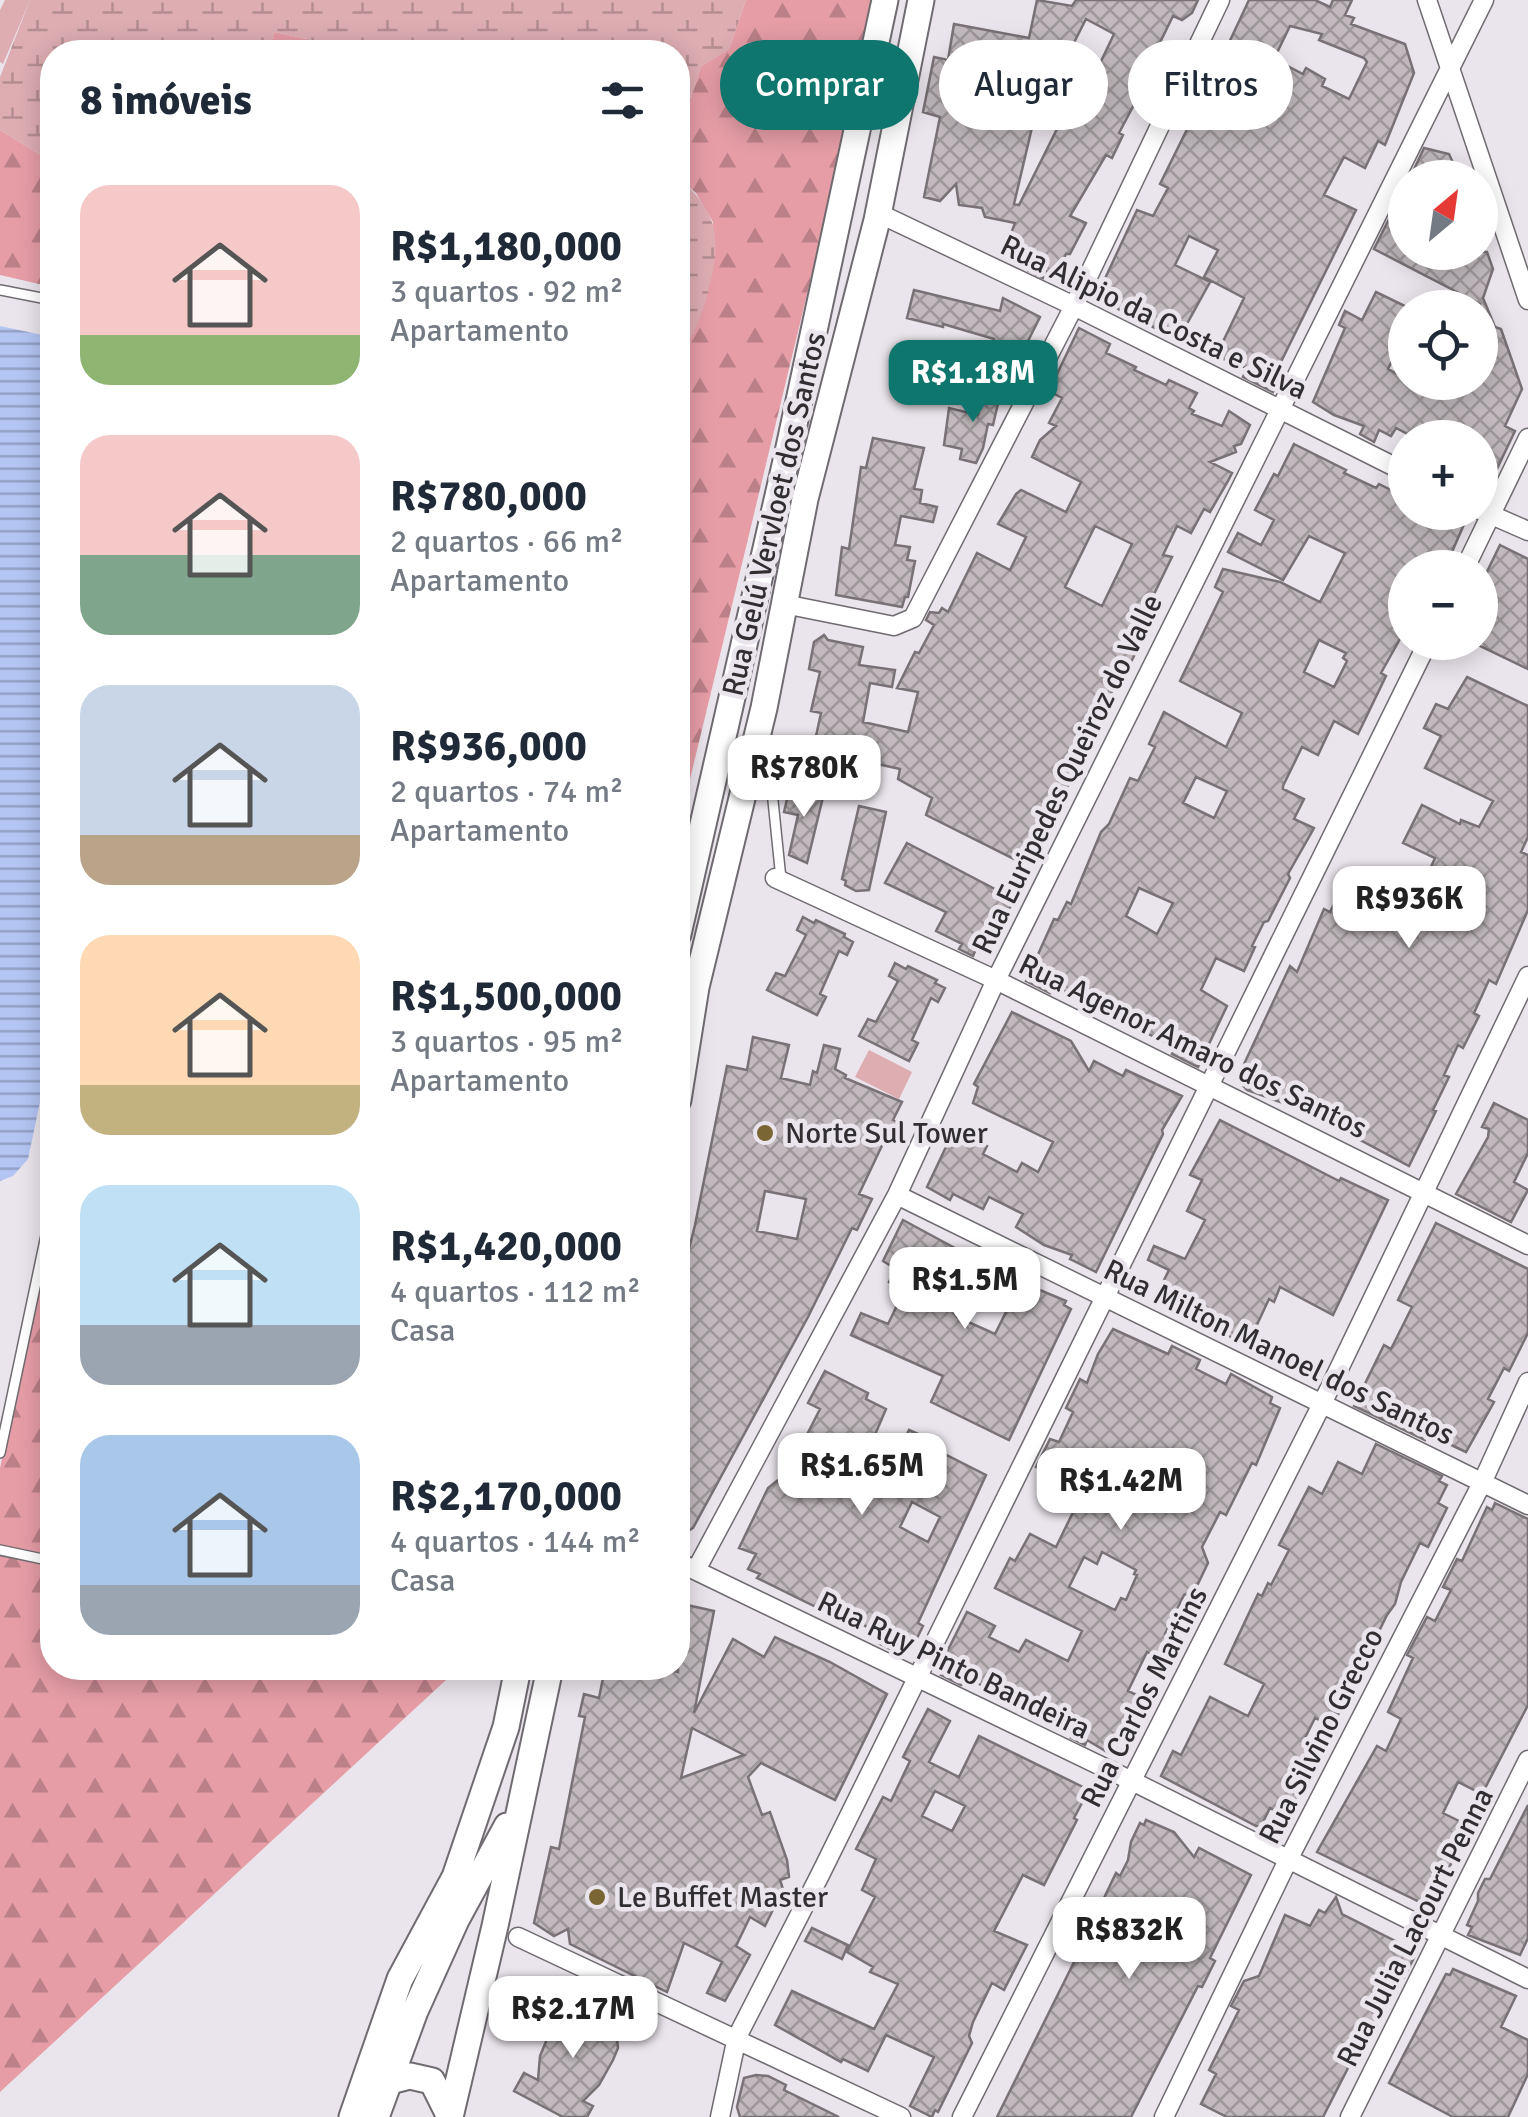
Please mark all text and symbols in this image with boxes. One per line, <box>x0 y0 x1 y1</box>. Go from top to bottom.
chip: Comprar <box>720 40 919 130</box>
chip: Alugar <box>939 40 1108 130</box>
chip: Filtros <box>1128 40 1293 130</box>
icon: filters <box>595 73 650 128</box>
text: 8 imóveis <box>80 75 252 126</box>
north arrow <box>1388 160 1498 270</box>
map controls <box>1388 160 1498 660</box>
text: R$1,180,000 <box>390 221 622 272</box>
icon: home <box>160 225 280 345</box>
street label: Rua Alipio da Costa e Silva <box>994 227 1313 408</box>
text: 3 quartos · 92 m² <box>390 272 623 311</box>
button: locate <box>1388 290 1498 400</box>
text: Apartamento <box>390 311 569 350</box>
street label: Rua Gelú Vervloet dos Santos <box>715 329 834 700</box>
pin: R$1.18M <box>881 340 1065 425</box>
text: R$1.18M <box>911 353 1035 392</box>
button: + <box>1388 420 1498 530</box>
text: R$780,000 <box>390 471 587 522</box>
icon: home <box>160 475 280 595</box>
text: 2 quartos · 66 m² <box>390 522 623 561</box>
button: − <box>1388 550 1498 660</box>
text: Apartamento <box>390 561 569 600</box>
street label: Rua Euripedes Queiroz do Valle <box>964 588 1171 960</box>
text: R$936,000 <box>390 721 587 772</box>
icon: home <box>160 725 280 845</box>
pin: R$780K <box>723 735 885 820</box>
text: R$780K <box>750 748 858 787</box>
text: 2 quartos · 74 m² <box>390 772 623 811</box>
text: Apartamento <box>390 811 569 850</box>
pin: R$936K <box>1328 866 1490 951</box>
text: R$936K <box>1355 879 1463 918</box>
street label: Rua Agenor Amaro dos Santos <box>1013 946 1373 1147</box>
text: R$1,500,000 <box>390 971 622 1022</box>
icon: home <box>160 975 280 1095</box>
text: 3 quartos · 95 m² <box>390 1022 623 1061</box>
text: Apartamento <box>390 1061 569 1100</box>
place label: Norte Sul Tower <box>785 1115 988 1152</box>
marker: Norte Sul Tower <box>754 1122 776 1144</box>
text: R$1,420,000 <box>390 1221 622 1272</box>
icon: home <box>160 1225 280 1345</box>
pin: R$1.5M <box>884 1247 1046 1332</box>
street label: Rua Milton Manoel dos Santos <box>1098 1251 1460 1454</box>
text: R$1.5M <box>911 1260 1019 1299</box>
text: 4 quartos · 112 m² <box>390 1272 641 1311</box>
text: Casa <box>390 1311 456 1350</box>
pin: R$1.65M <box>770 1433 954 1518</box>
text: R$1.65M <box>800 1446 924 1485</box>
pin: R$1.42M <box>1029 1448 1213 1533</box>
text: R$1.42M <box>1059 1461 1183 1500</box>
text: R$2,170,000 <box>390 1471 622 1522</box>
icon: home <box>160 1475 280 1595</box>
text: 4 quartos · 144 m² <box>390 1522 641 1561</box>
text: Casa <box>390 1561 456 1600</box>
street label: Rua Carlos Martins <box>1073 1581 1216 1814</box>
street label: Rua Ruy Pinto Bandeira <box>811 1583 1096 1748</box>
street label: Rua Silvino Grecco <box>1251 1622 1392 1850</box>
street label: Rua Julia Lacourt Penna <box>1329 1781 1502 2073</box>
place label: Le Buffet Master <box>617 1879 828 1916</box>
marker: Le Buffet Master <box>586 1886 608 1908</box>
pin: R$832K <box>1048 1897 1210 1982</box>
text: R$832K <box>1075 1910 1183 1949</box>
pin: R$2.17M <box>481 1976 665 2061</box>
text: R$2.17M <box>511 1989 635 2028</box>

